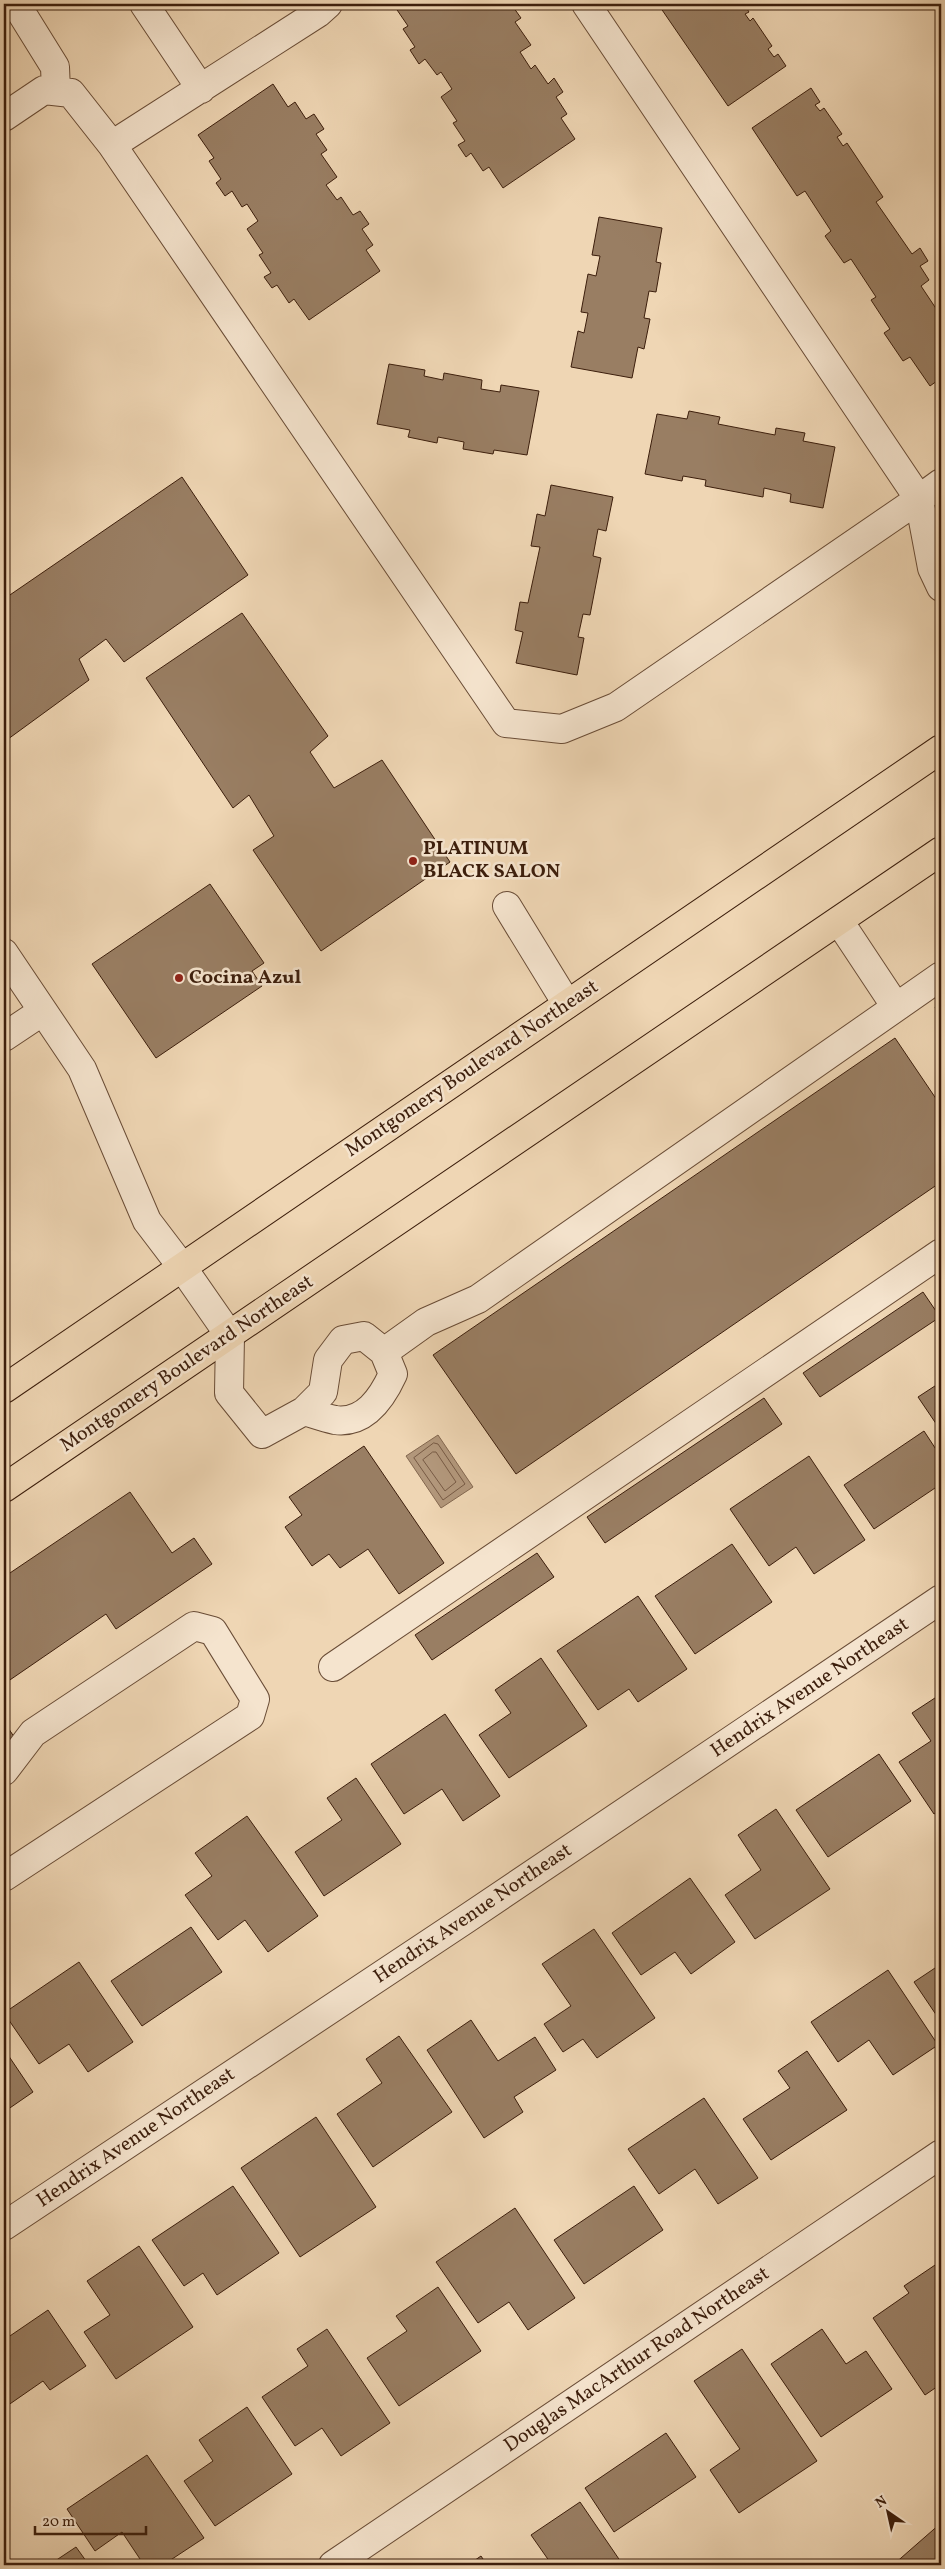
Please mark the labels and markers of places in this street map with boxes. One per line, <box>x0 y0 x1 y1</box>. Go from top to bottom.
place label: PLATINUM BLACK SALON <box>423 835 560 886</box>
marker: PLATINUM BLACK SALON <box>407 855 419 867</box>
place label: Cocina Azul <box>189 964 301 992</box>
marker: Cocina Azul <box>173 972 185 984</box>

